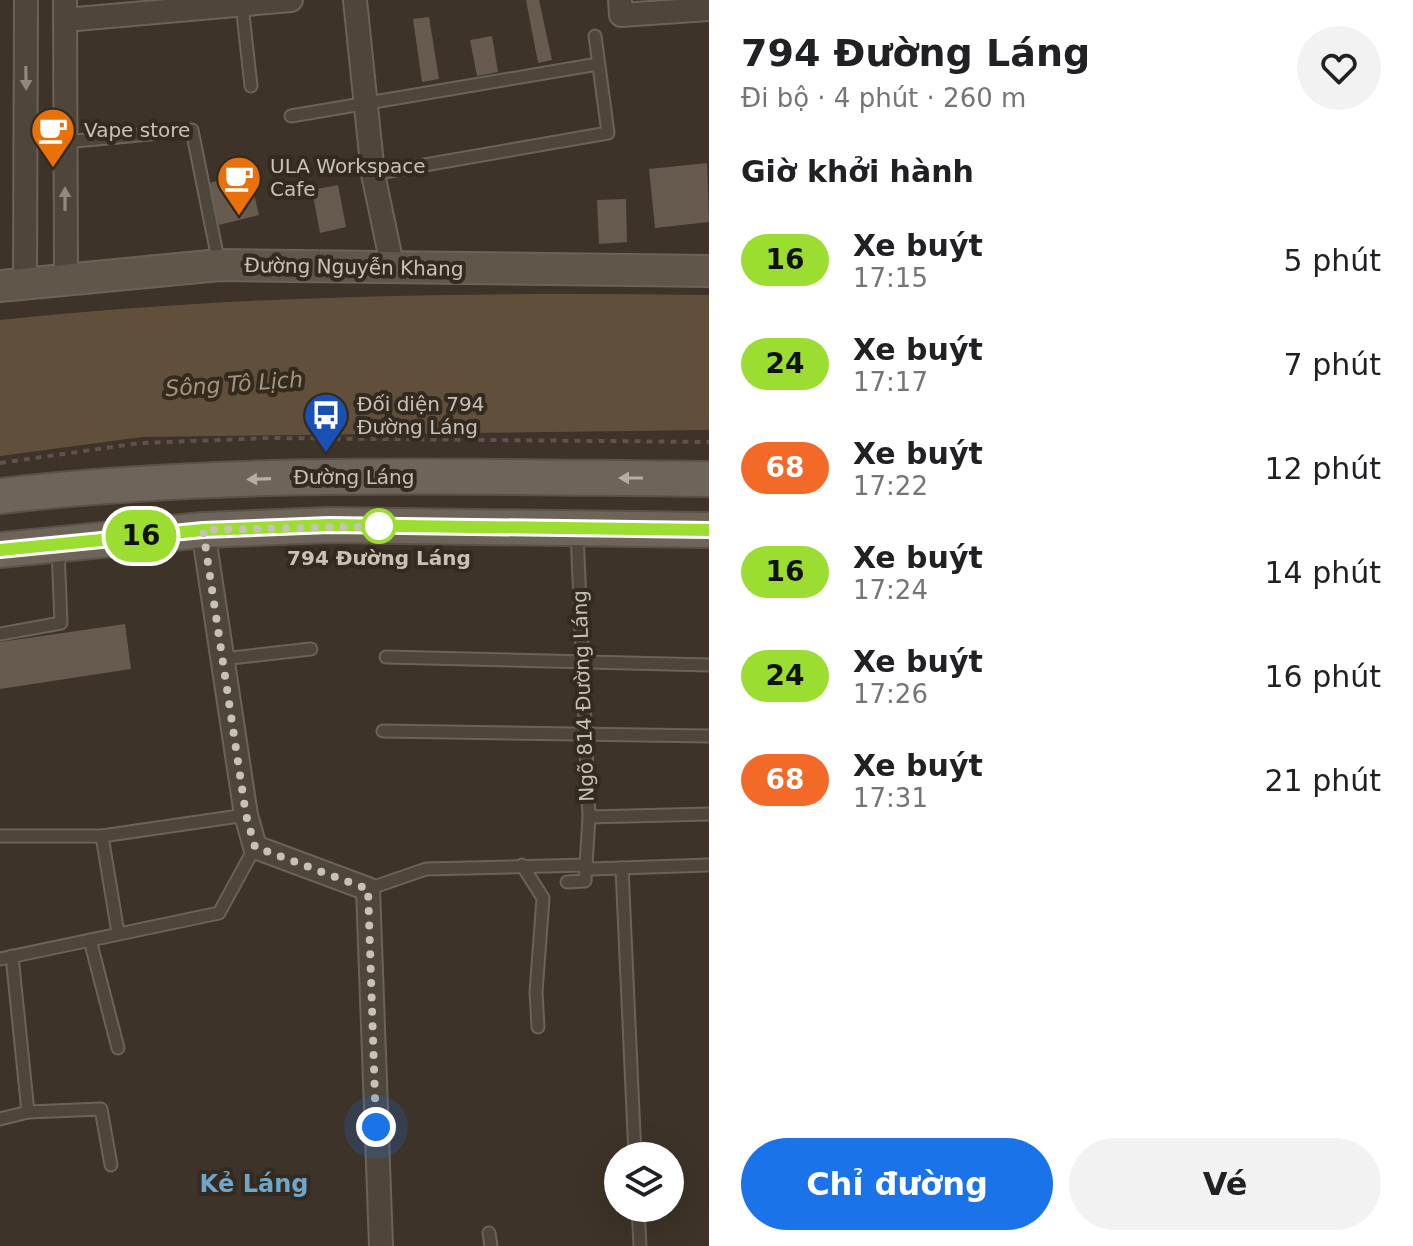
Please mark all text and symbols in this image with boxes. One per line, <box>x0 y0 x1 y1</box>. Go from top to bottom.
button: heart <box>1297 26 1381 110</box>
text: 794 Đường Láng <box>741 31 1090 75</box>
one-way arrow <box>20 66 33 91</box>
text: Đi bộ · 4 phút · 260 m <box>741 83 1026 113</box>
cafe icon: Vape store <box>29 106 77 169</box>
place label: Vape store <box>84 118 190 142</box>
cafe icon: ULA Workspace Cafe <box>215 154 263 217</box>
place label: ULA Workspace Cafe <box>270 154 426 201</box>
text: Giờ khởi hành <box>741 154 974 189</box>
one-way arrow <box>59 186 71 211</box>
text: Xe buýt <box>853 228 983 263</box>
text: 16 <box>766 243 804 276</box>
text: 5 phút <box>1284 243 1381 278</box>
street label: Đường Nguyễn Khang <box>244 253 464 281</box>
text: 17:15 <box>853 263 928 293</box>
text: Xe buýt <box>853 332 983 367</box>
text: 24 <box>766 347 804 380</box>
text: 7 phút <box>1284 347 1381 382</box>
water label: Sông Tô Lịch <box>164 367 304 401</box>
text: 17:17 <box>853 367 928 397</box>
bus stop icon: Đối diện 794 Đường Láng <box>302 391 350 454</box>
place label: Đối diện 794 Đường Láng <box>357 392 484 439</box>
text: Xe buýt <box>853 436 983 471</box>
text: 68 <box>766 451 804 484</box>
text: 12 phút <box>1264 451 1381 486</box>
street label: Đường Láng <box>294 465 414 489</box>
text: 17:22 <box>853 471 928 501</box>
one-way arrow <box>246 472 271 485</box>
one-way arrow <box>618 472 643 484</box>
marker: 794 Đường Láng <box>362 509 396 543</box>
line badge: 16 <box>105 510 177 562</box>
text: 16 <box>122 519 160 552</box>
text: Xe buýt <box>853 540 983 575</box>
place label: 794 Đường Láng <box>287 546 471 570</box>
text: 16 <box>766 555 804 588</box>
text: 14 phút <box>1264 555 1381 590</box>
text: 17:24 <box>853 575 928 605</box>
street label: Ngõ 814 Đường Láng <box>567 590 599 802</box>
text: Xe buýt <box>853 644 983 679</box>
text: 24 <box>766 659 804 692</box>
text: 16 phút <box>1264 659 1381 694</box>
text: 17:26 <box>853 679 928 709</box>
text: Xe buýt <box>853 748 983 783</box>
text: 68 <box>766 763 804 796</box>
text: 21 phút <box>1264 763 1381 798</box>
text: 17:31 <box>853 783 928 813</box>
your location <box>356 1107 396 1147</box>
button: Chỉ đường <box>741 1138 1053 1230</box>
button: Vé <box>1069 1138 1381 1230</box>
map controls <box>604 1142 684 1222</box>
button: layers <box>604 1142 684 1222</box>
district label: Kẻ Láng <box>200 1170 308 1198</box>

